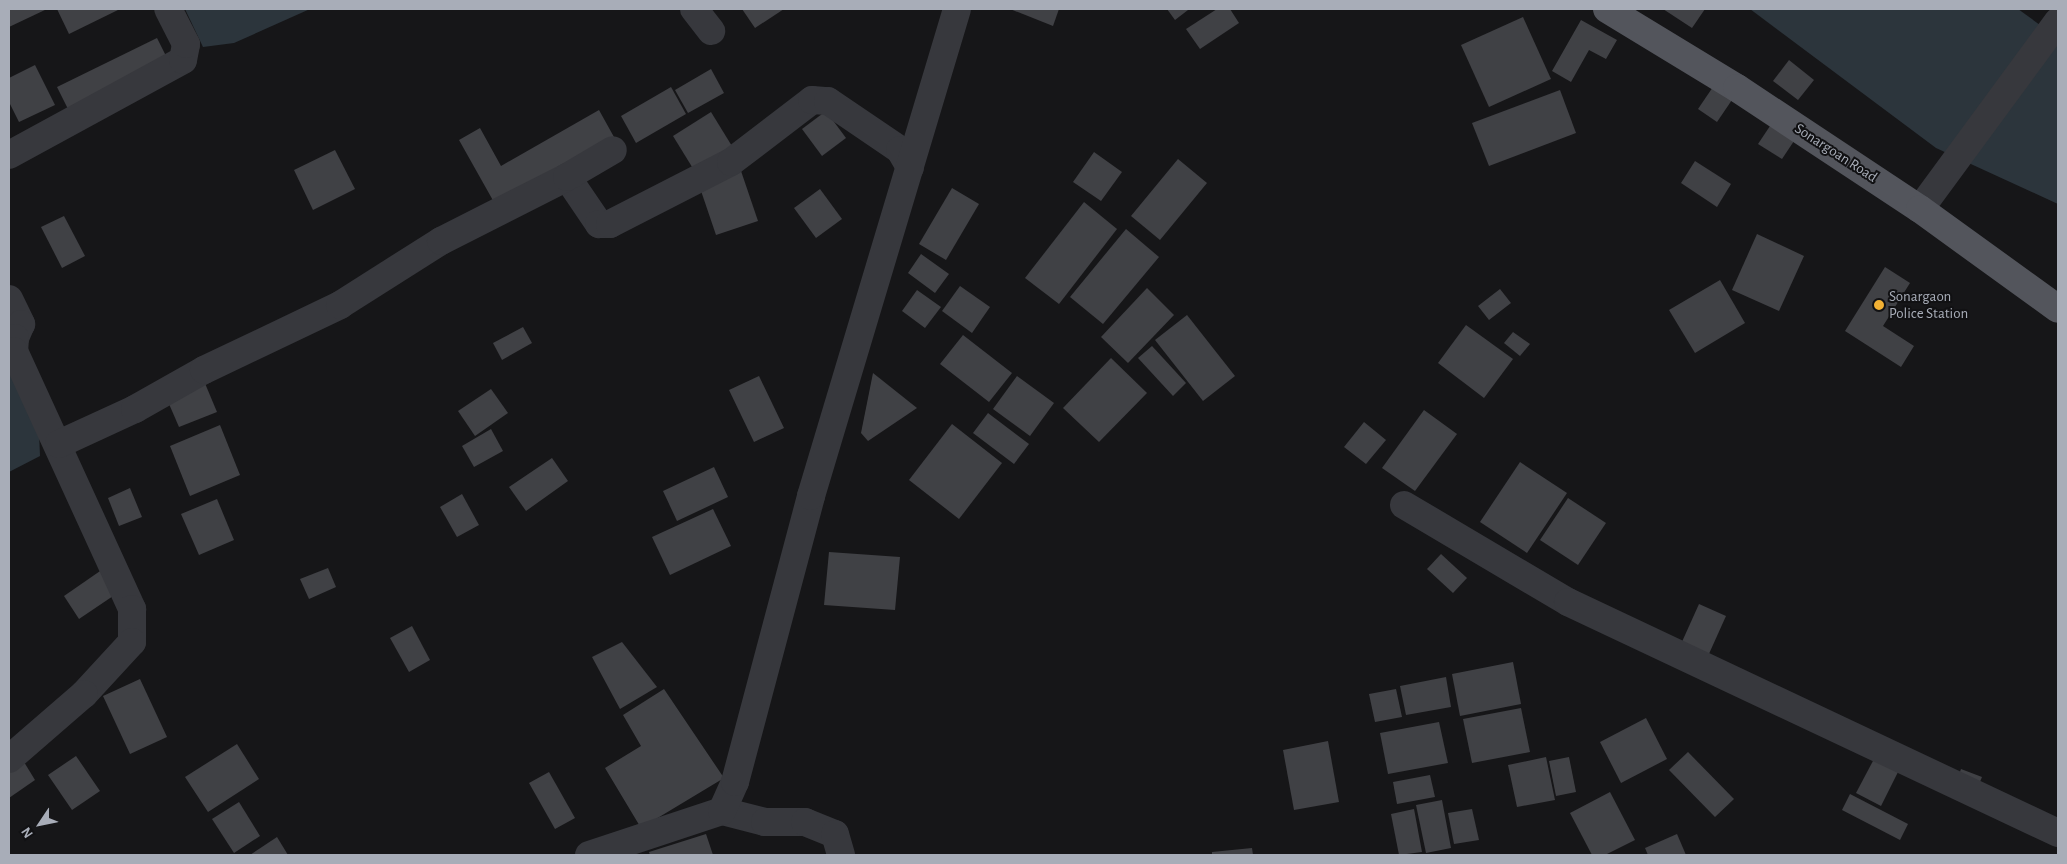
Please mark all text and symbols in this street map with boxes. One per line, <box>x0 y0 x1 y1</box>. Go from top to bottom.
street label: Sonargoan Road <box>1791 120 1881 186</box>
place label: Sonargaon Police Station <box>1889 287 1968 322</box>
marker: Sonargaon Police Station <box>1873 299 1885 311</box>
north arrow <box>15 799 65 849</box>
text: N <box>19 824 36 840</box>

